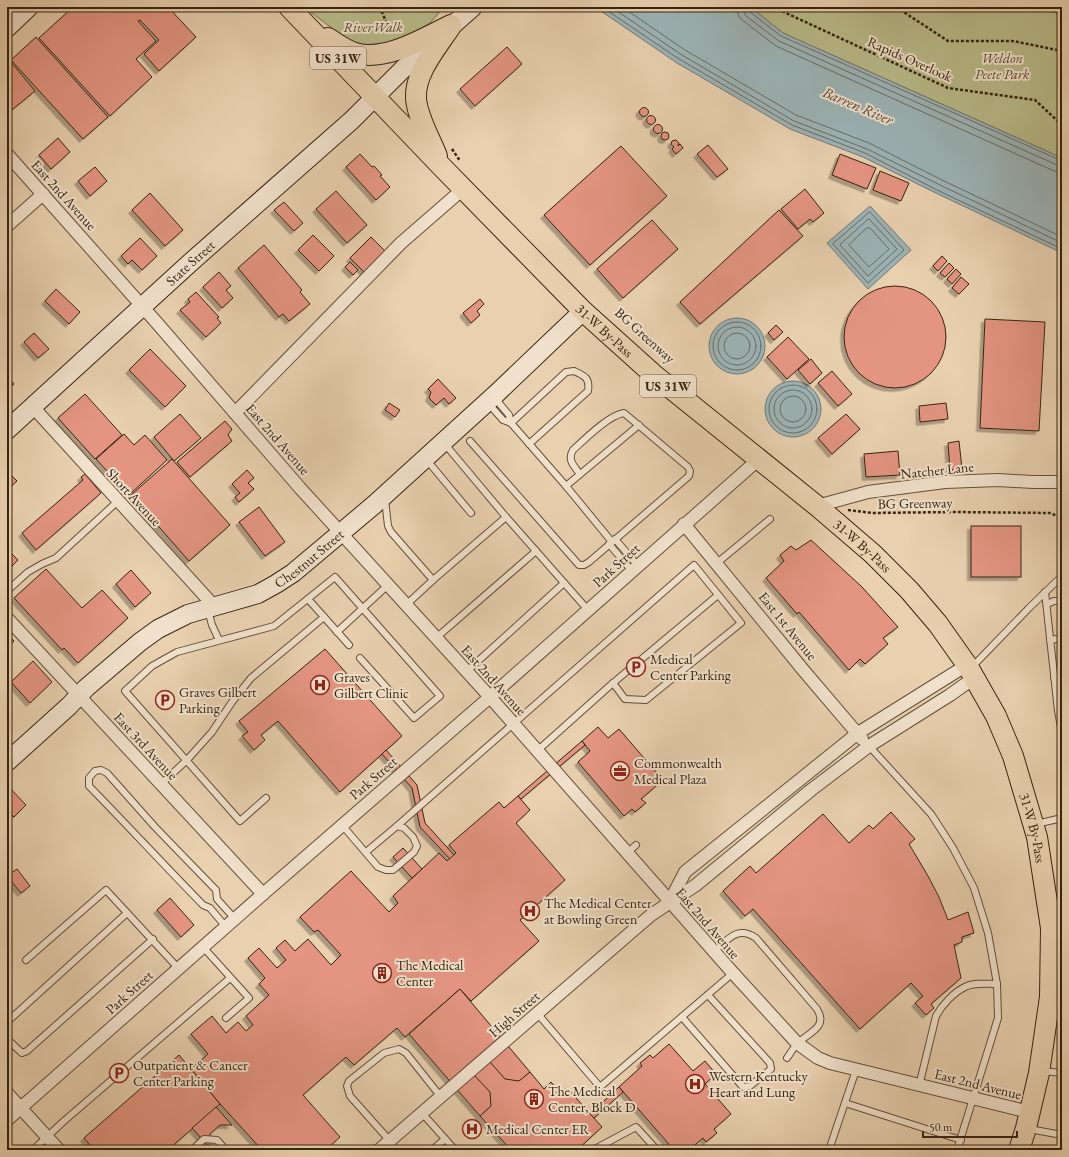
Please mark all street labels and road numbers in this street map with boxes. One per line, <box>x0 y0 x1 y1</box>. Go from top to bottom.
street label: Rapids Overlook <box>865 32 956 86</box>
road number: US 31W <box>310 47 366 69</box>
street label: East 2nd Avenue <box>28 156 101 235</box>
street label: State Street <box>162 236 219 290</box>
street label: 31-W By-Pass <box>572 300 638 361</box>
street label: BG Greenway <box>611 303 679 367</box>
road number: US 31W <box>640 375 696 397</box>
street label: East 2nd Avenue <box>242 399 314 479</box>
street label: Natcher Lane <box>899 457 975 483</box>
street label: Short Avenue <box>103 464 166 530</box>
street label: BG Greenway <box>877 493 953 513</box>
street label: 31-W By-Pass <box>830 515 896 577</box>
street label: Chestnut Street <box>271 525 348 592</box>
street label: Park Street <box>589 539 644 591</box>
street label: East 1st Avenue <box>755 588 822 665</box>
street label: East 2nd Avenue <box>458 641 531 720</box>
street label: East 3rd Avenue <box>110 708 182 784</box>
street label: Park Street <box>345 752 401 804</box>
street label: 31-W By-Pass <box>1015 791 1050 865</box>
street label: East 2nd Avenue <box>672 883 744 963</box>
street label: Park Street <box>102 966 157 1018</box>
street label: High Street <box>485 987 544 1041</box>
street label: East 2nd Avenue <box>933 1064 1024 1104</box>

